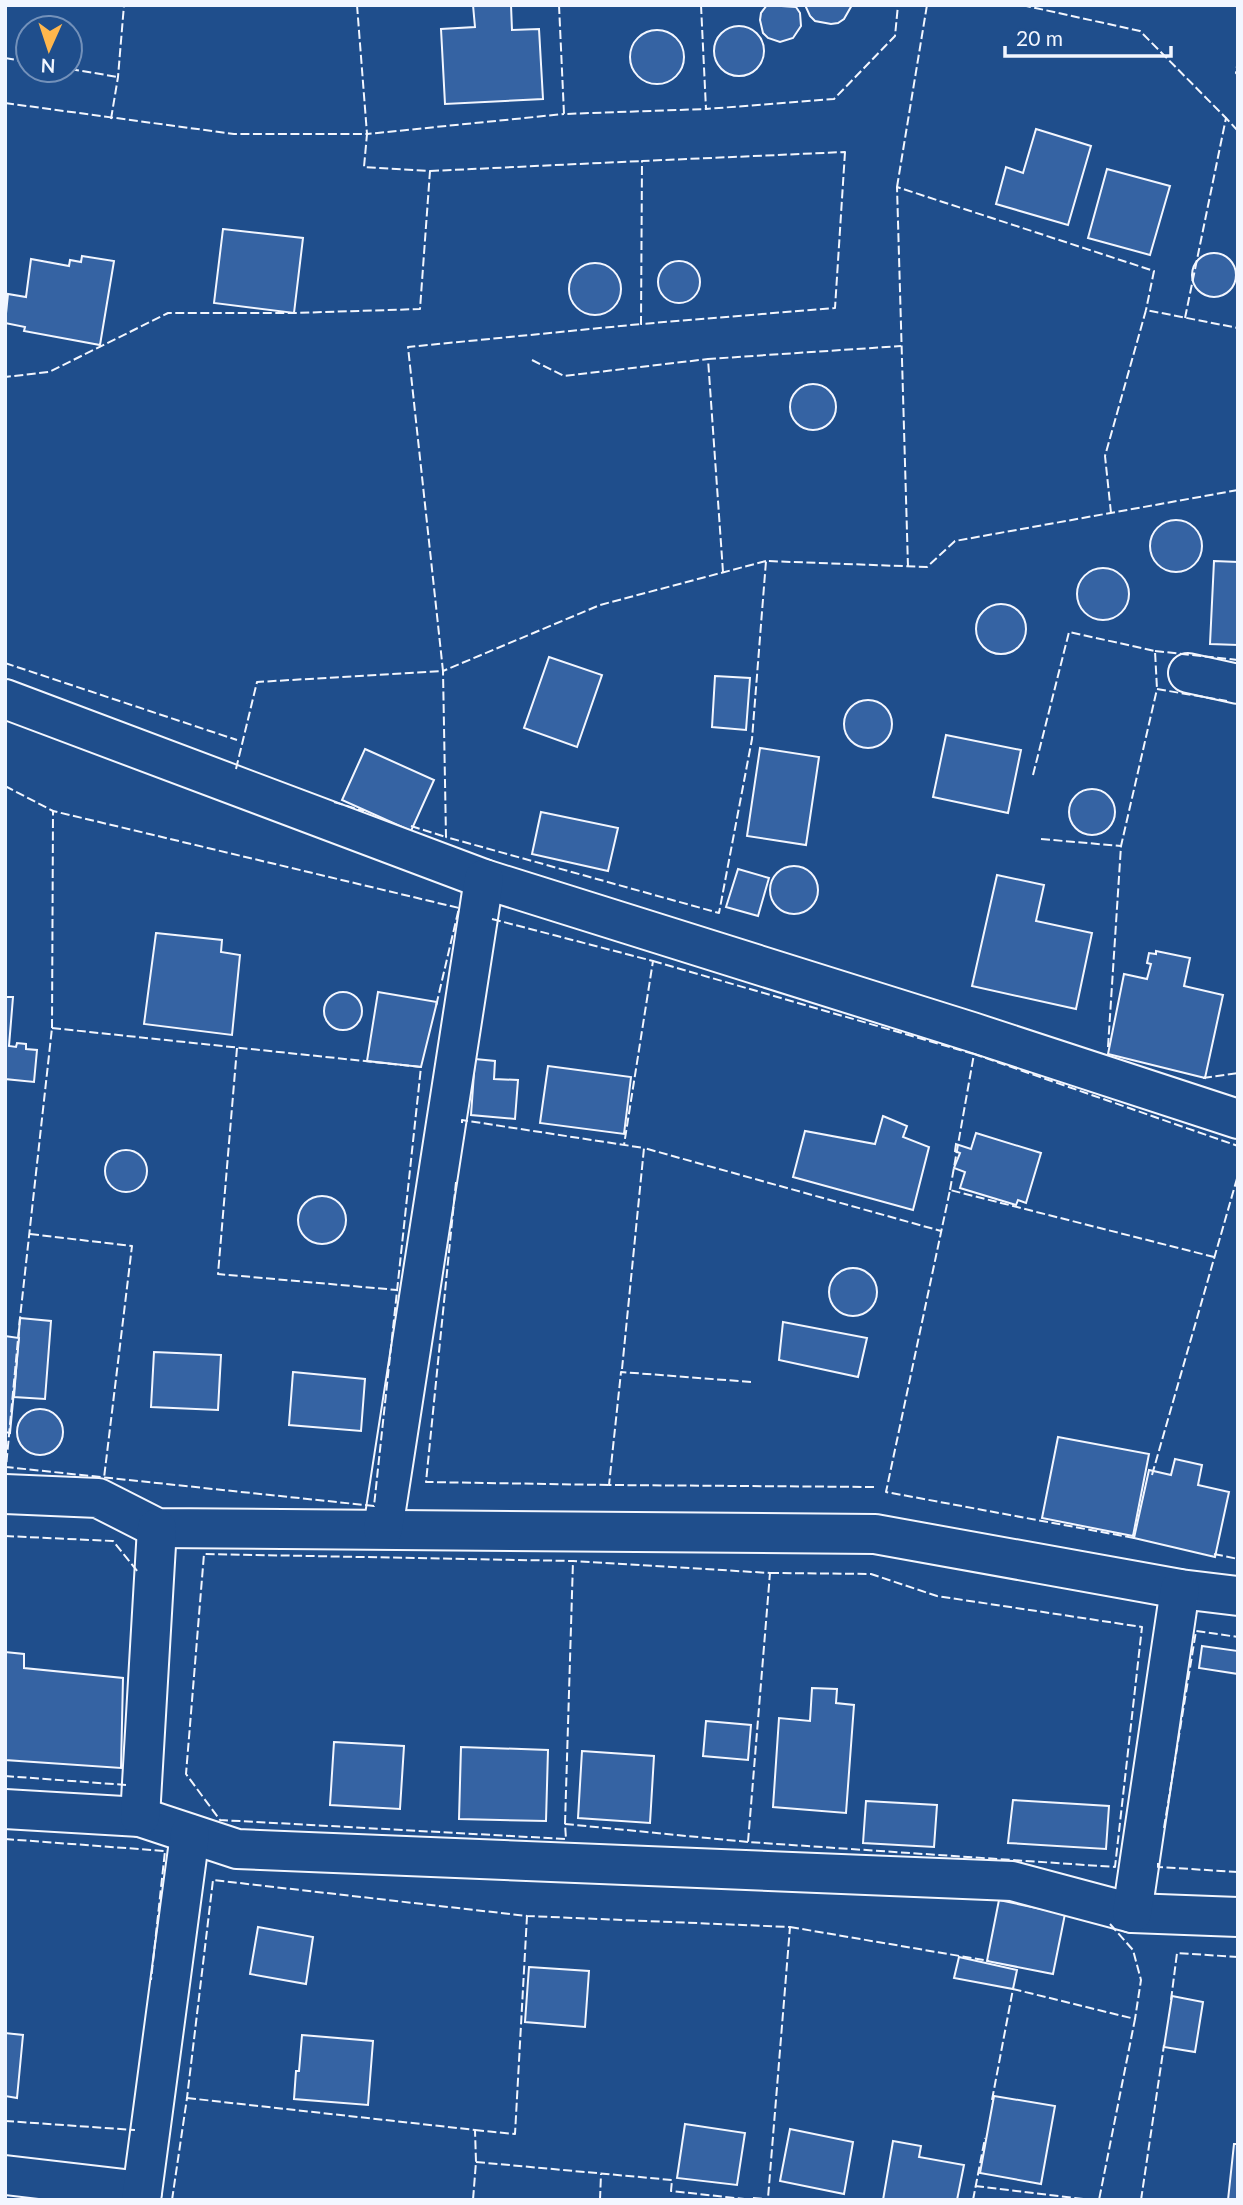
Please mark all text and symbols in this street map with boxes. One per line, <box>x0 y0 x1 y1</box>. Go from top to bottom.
north arrow <box>14 14 84 84</box>
scale bar <box>1005 14 1171 58</box>
text: 20 m <box>1016 25 1063 50</box>
text: N <box>40 55 56 78</box>

